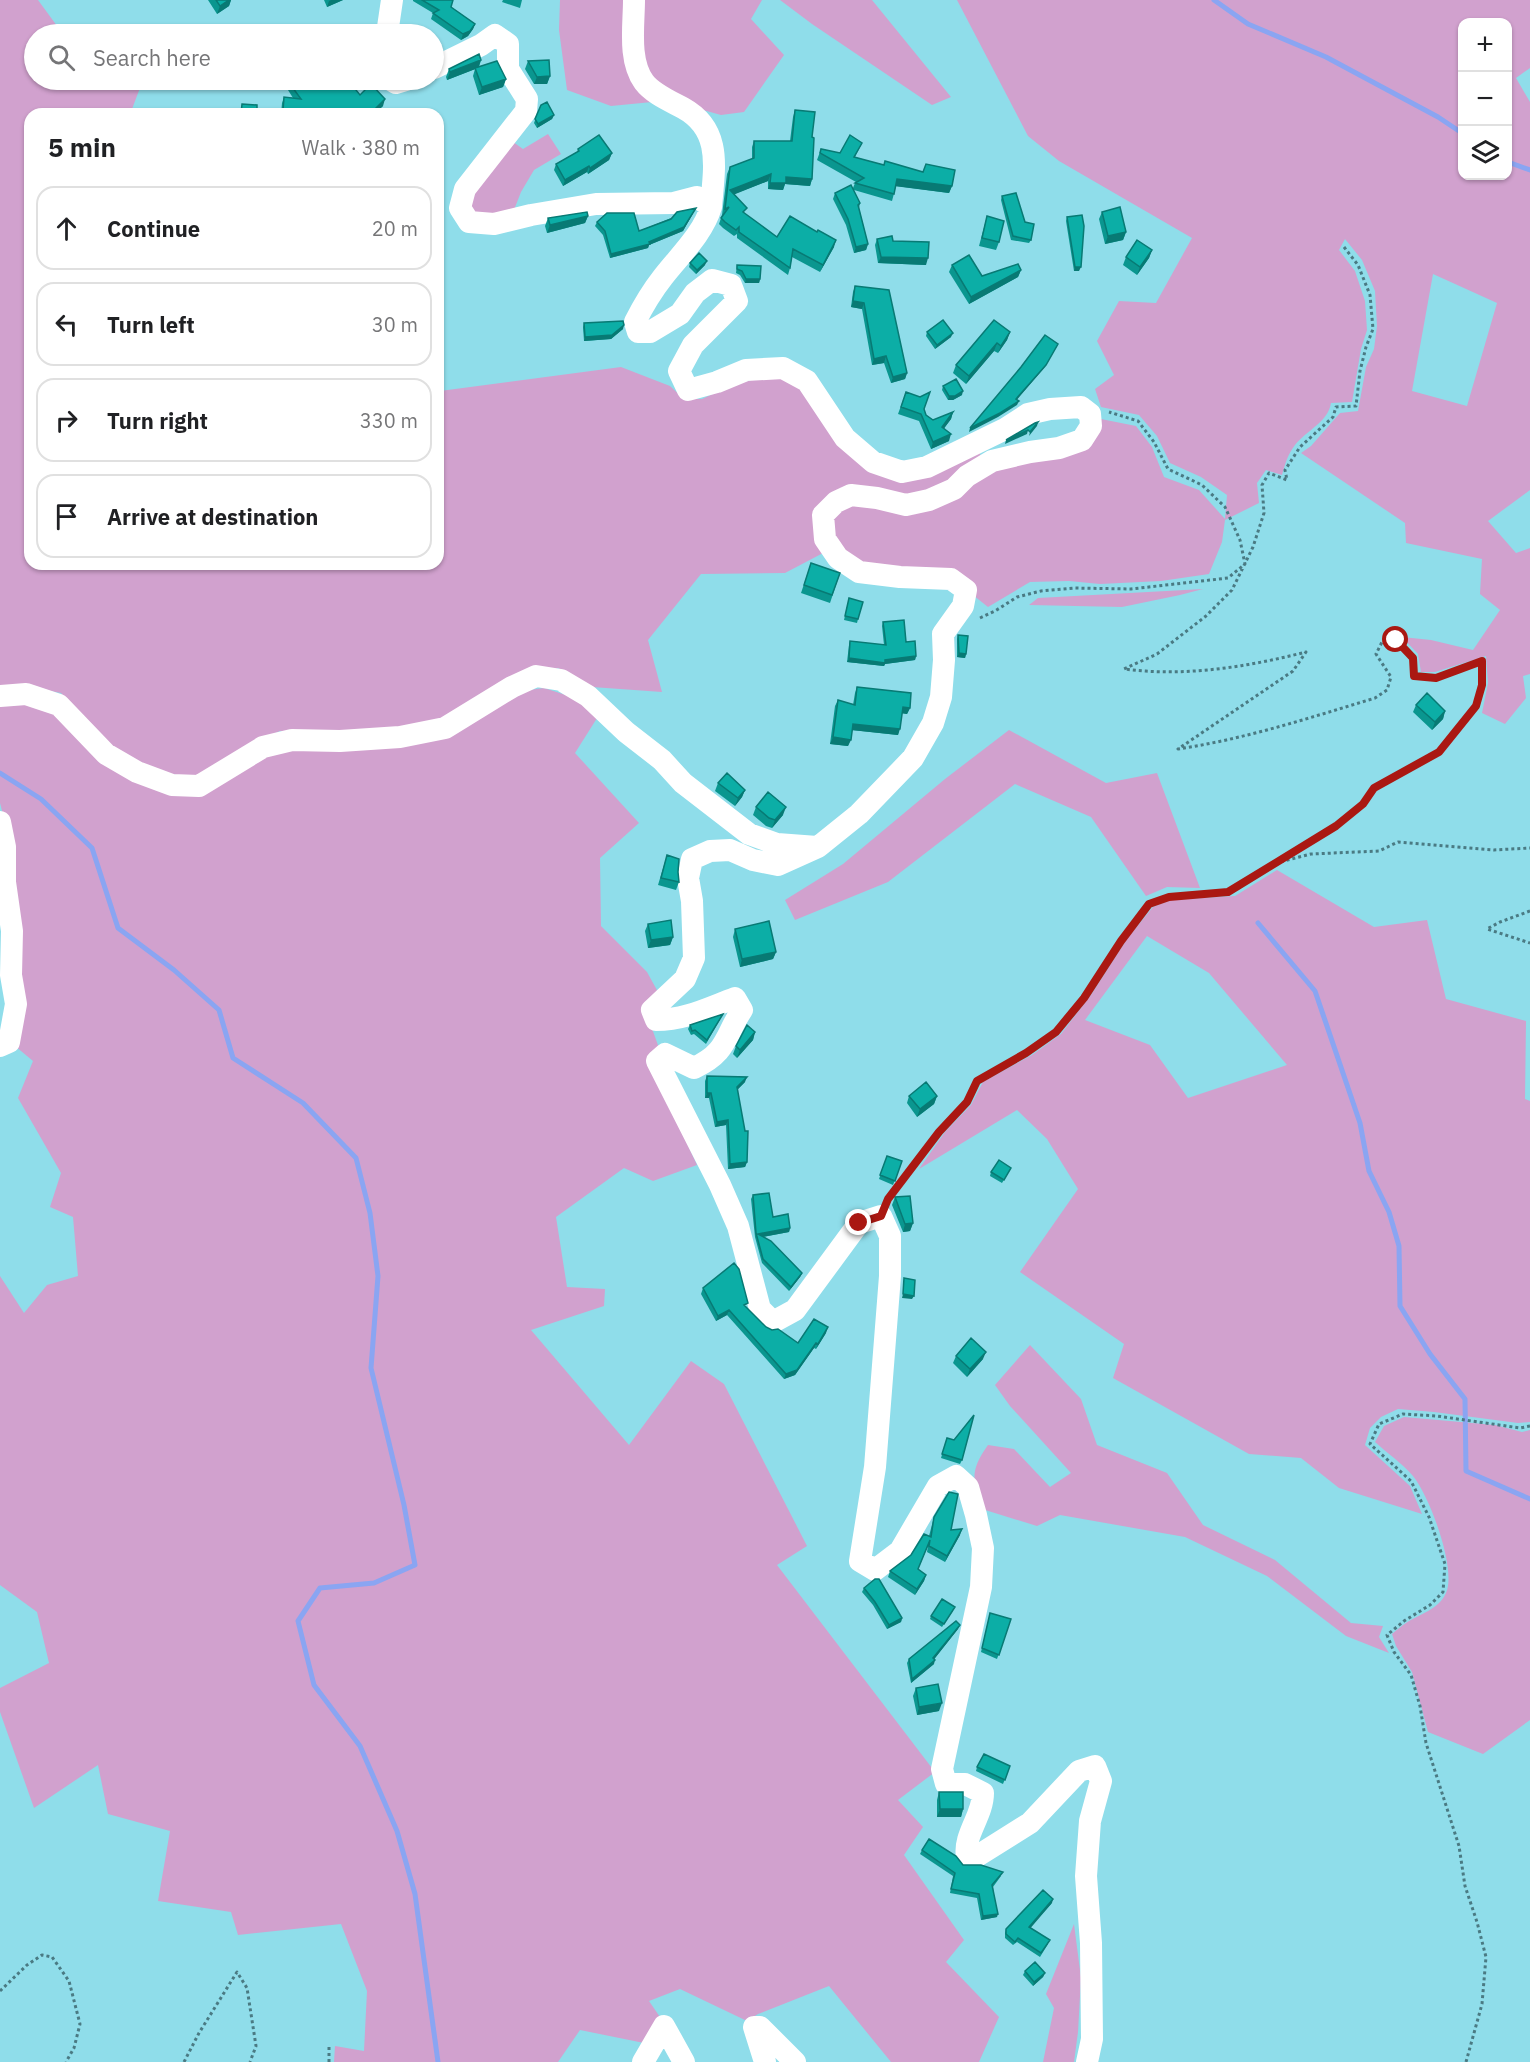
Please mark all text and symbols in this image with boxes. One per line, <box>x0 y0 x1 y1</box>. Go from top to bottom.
map controls <box>1458 18 1512 180</box>
button: + <box>1458 18 1512 72</box>
search box <box>24 24 444 90</box>
icon: search <box>45 41 78 74</box>
text: Search here <box>93 43 211 72</box>
button: − <box>1458 72 1512 126</box>
button: layers <box>1458 126 1512 180</box>
text: 5 min <box>48 130 116 164</box>
text: Walk · 380 m <box>302 134 420 161</box>
icon: ahead <box>50 212 83 245</box>
text: Continue <box>107 214 200 243</box>
text: 20 m <box>372 215 418 242</box>
icon: left <box>50 308 83 341</box>
text: Turn left <box>107 310 195 339</box>
text: 30 m <box>372 311 418 338</box>
icon: right <box>50 404 83 437</box>
text: Turn right <box>107 406 208 435</box>
text: 330 m <box>360 407 418 434</box>
icon: arrive <box>50 500 83 533</box>
text: Arrive at destination <box>107 502 318 531</box>
route start <box>1382 626 1408 652</box>
route end <box>845 1209 871 1235</box>

